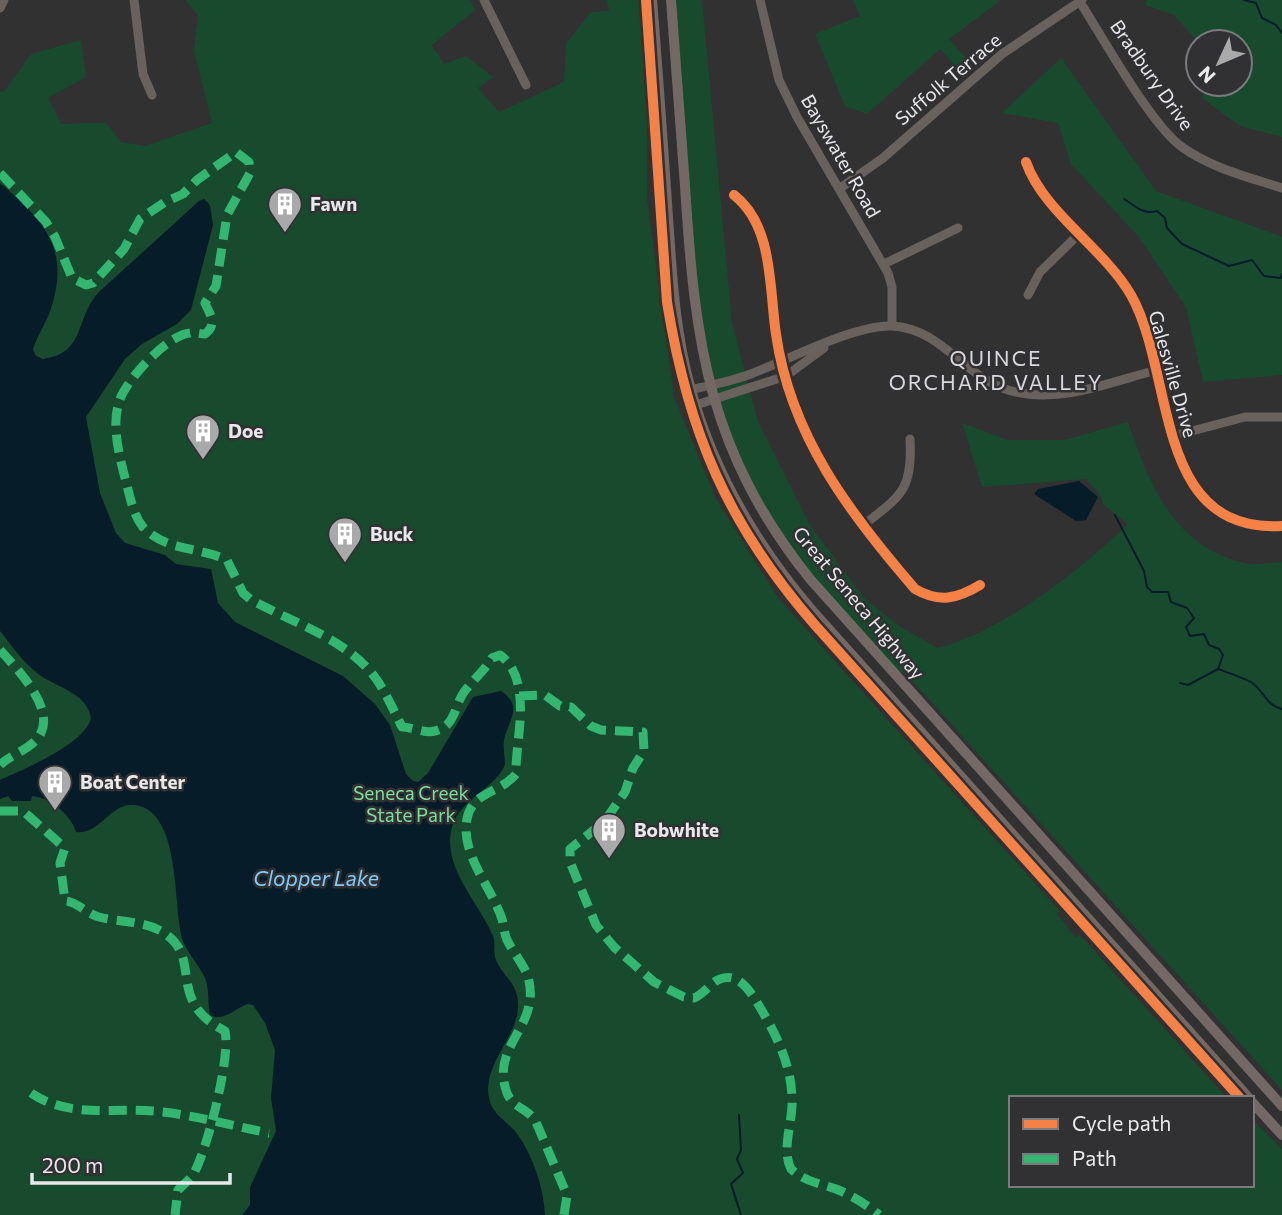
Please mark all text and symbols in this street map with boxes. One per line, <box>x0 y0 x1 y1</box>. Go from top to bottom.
street label: Bradbury Drive <box>1106 15 1199 134</box>
street label: Suffolk Terrace <box>890 28 1005 130</box>
north arrow <box>1184 28 1254 98</box>
text: N <box>1193 62 1220 88</box>
street label: Bayswater Road <box>797 90 886 221</box>
building icon: Fawn <box>266 185 304 234</box>
place label: Fawn <box>310 192 357 215</box>
street label: Galesville Drive <box>1144 308 1203 440</box>
district label: QUINCE ORCHARD VALLEY <box>889 345 1103 394</box>
building icon: Doe <box>184 412 222 461</box>
place label: Doe <box>228 419 263 442</box>
building icon: Buck <box>326 515 364 564</box>
place label: Buck <box>370 522 414 545</box>
street label: Great Seneca Highway <box>789 522 930 684</box>
building icon: Boat Center <box>36 763 74 812</box>
place label: Boat Center <box>80 770 186 793</box>
park label: Seneca Creek State Park <box>353 781 469 826</box>
building icon: Bobwhite <box>590 811 628 860</box>
place label: Bobwhite <box>634 818 719 841</box>
water label: Clopper Lake <box>253 865 379 890</box>
legend <box>1009 1096 1254 1187</box>
text: Cycle path <box>1072 1110 1171 1135</box>
scale bar <box>32 1142 229 1186</box>
text: Path <box>1072 1145 1117 1170</box>
text: 200 m <box>42 1152 103 1177</box>

